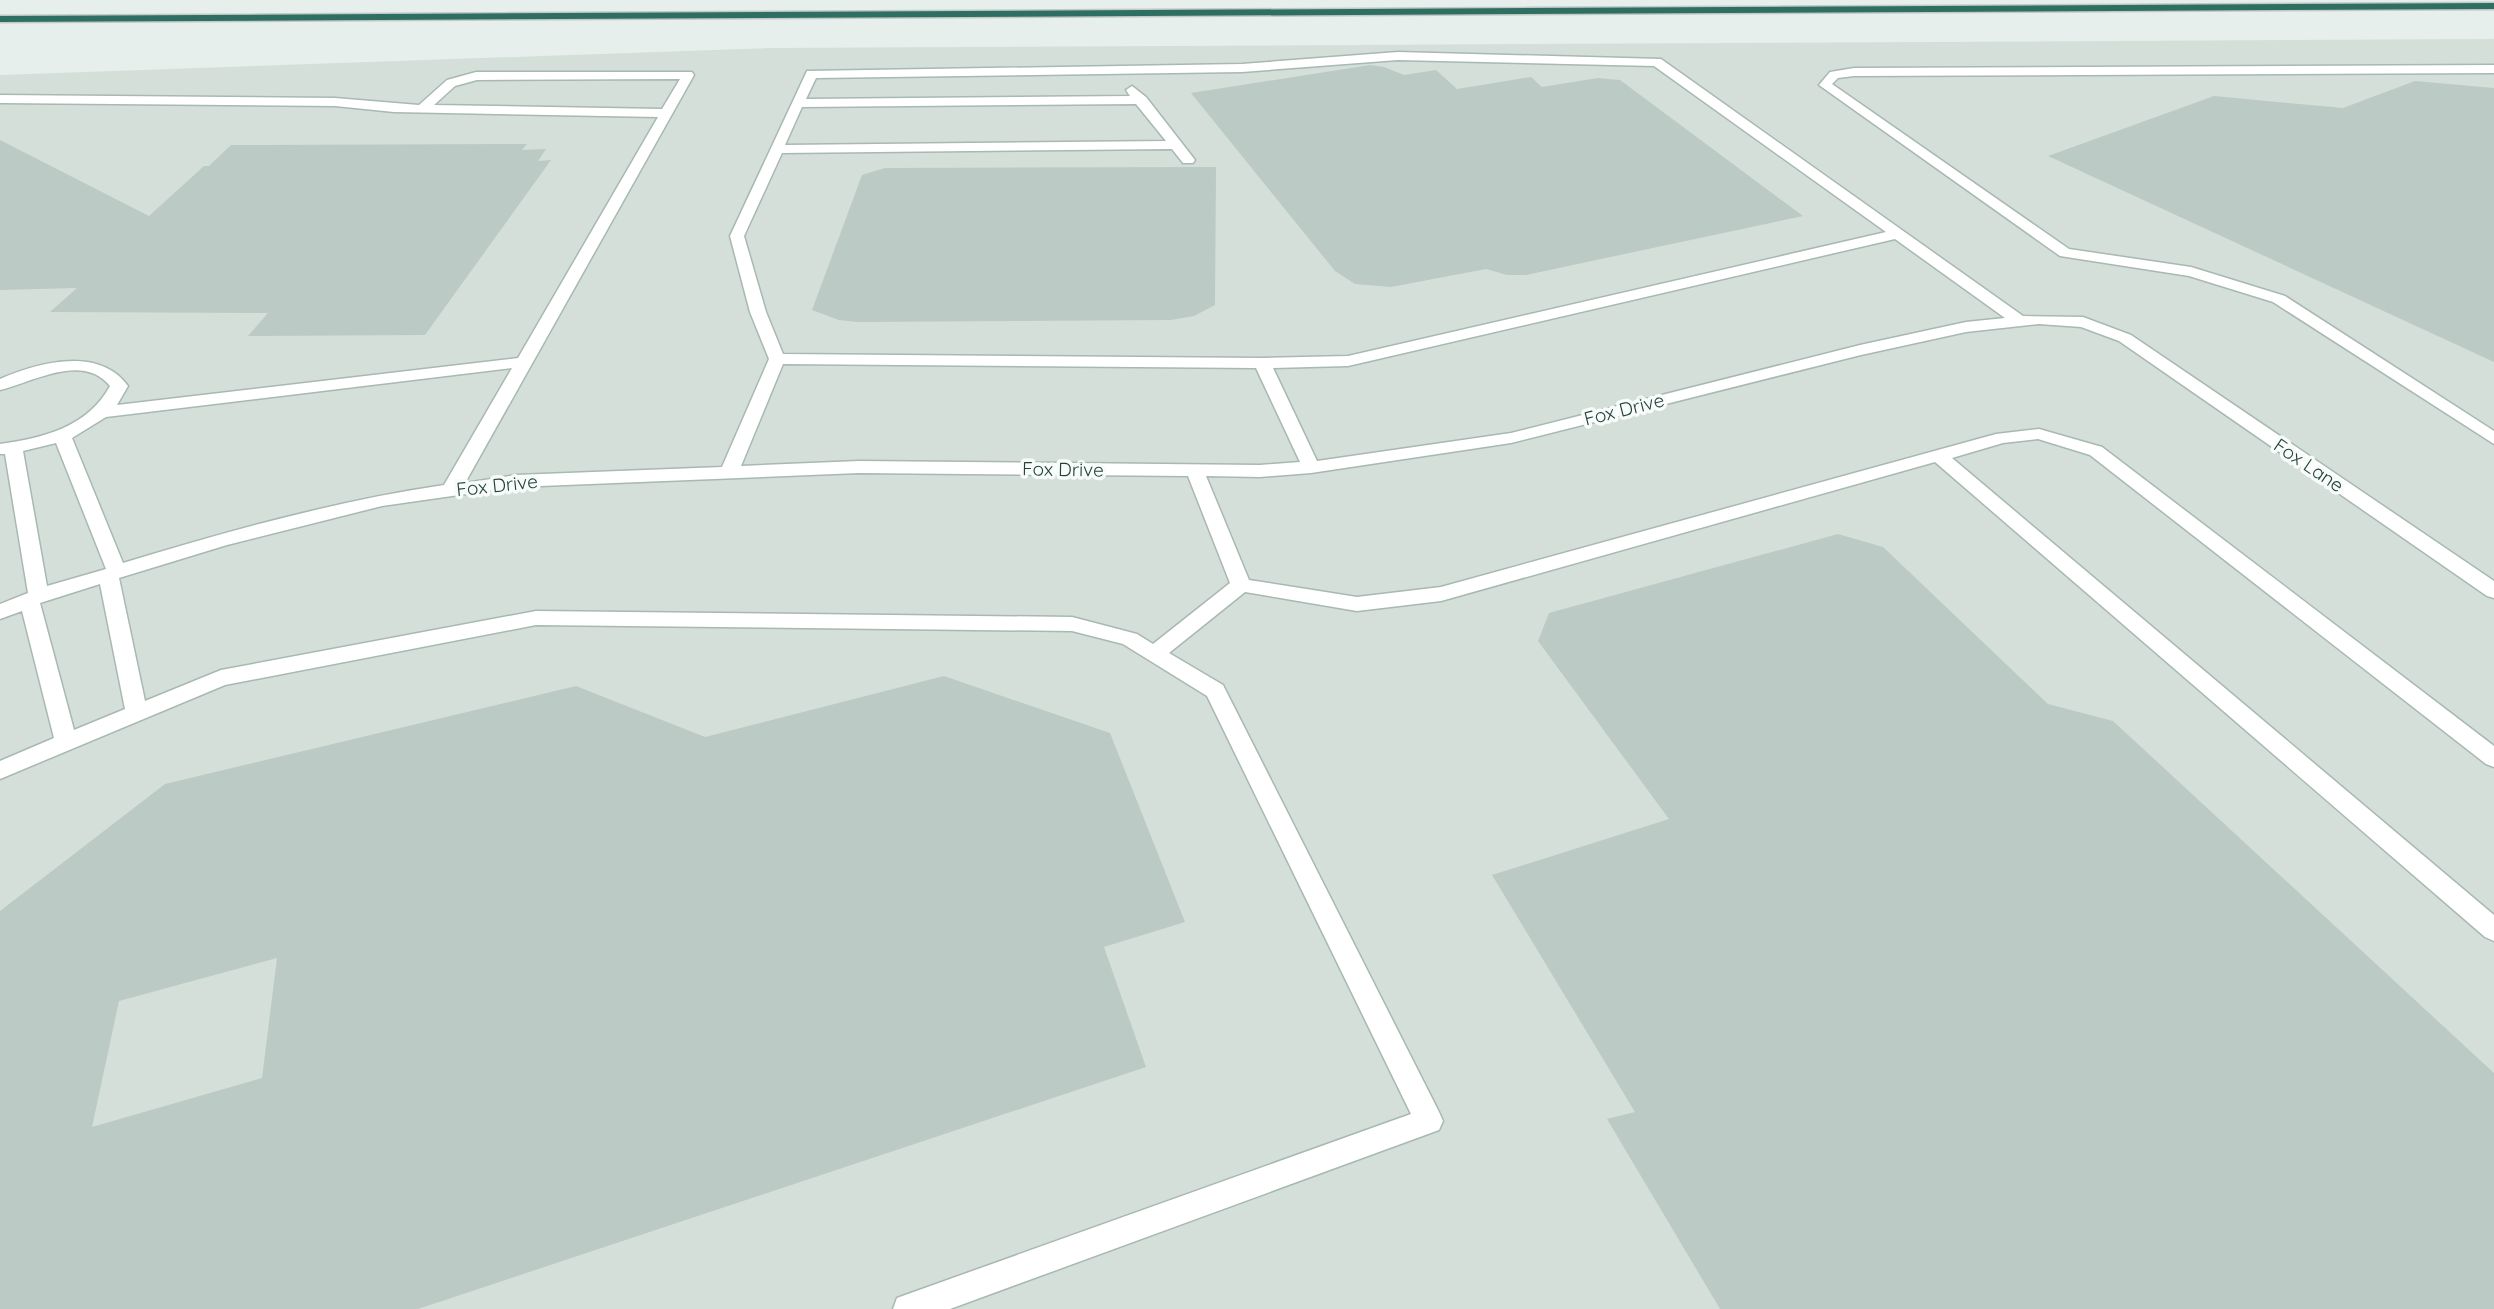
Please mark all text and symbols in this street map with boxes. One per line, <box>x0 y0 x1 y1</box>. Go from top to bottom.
street label: Fox Drive <box>1581 387 1667 431</box>
street label: Fox Lane <box>2269 433 2349 497</box>
street label: Fox Drive <box>1022 456 1104 482</box>
street label: Fox Drive <box>455 469 539 501</box>

